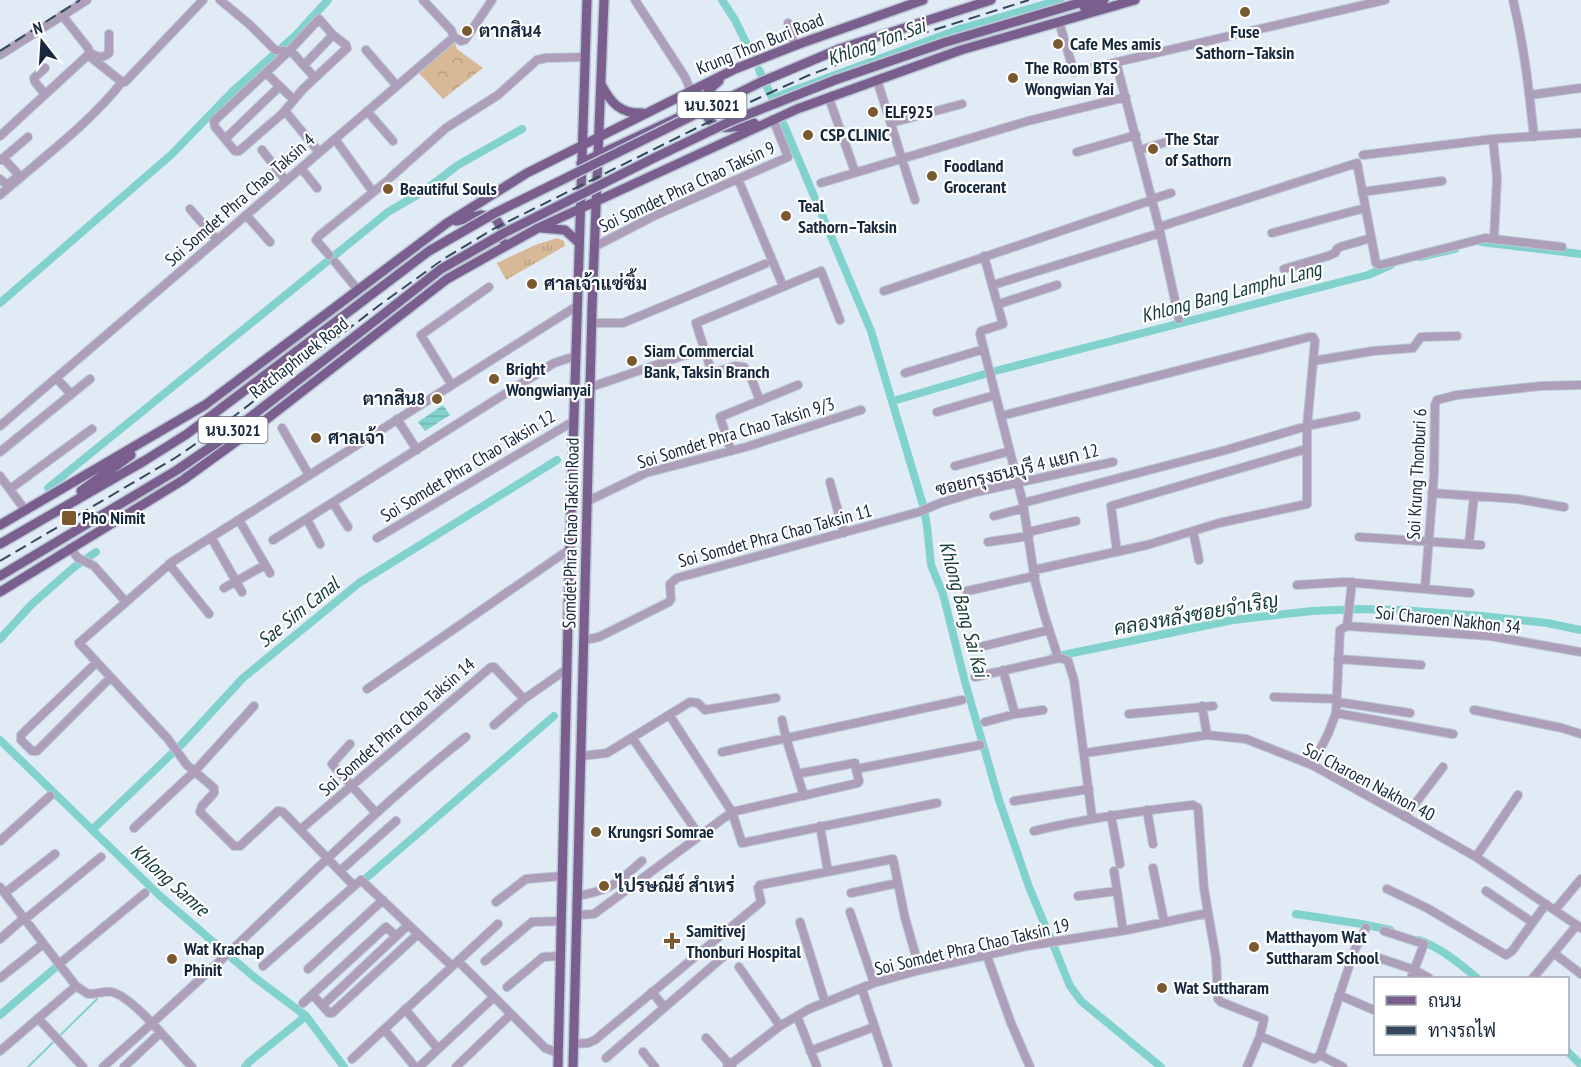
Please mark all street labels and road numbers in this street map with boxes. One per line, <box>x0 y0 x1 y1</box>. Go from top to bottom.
street label: Krung Thon Buri Road <box>693 8 827 80</box>
road number: นบ.3021 <box>678 92 746 118</box>
street label: Soi Somdet Phra Chao Taksin 4 <box>160 128 319 271</box>
street label: Soi Somdet Phra Chao Taksin 9 <box>595 136 778 237</box>
street label: Ratchaphruek Road <box>245 312 353 403</box>
street label: Soi Somdet Phra Chao Taksin 9/3 <box>635 392 837 473</box>
street label: Soi Somdet Phra Chao Taksin 12 <box>376 404 559 527</box>
street label: Soi Krung Thonburi 6 <box>1402 408 1431 540</box>
road number: นบ.3021 <box>198 417 268 443</box>
street label: Somdet Phra Chao Taksin Road <box>557 437 584 629</box>
street label: ซอยกรุงธนบุรี 4 แยก 12 <box>933 437 1101 502</box>
street label: Soi Somdet Phra Chao Taksin 11 <box>676 499 874 572</box>
street label: Soi Charoen Nakhon 34 <box>1374 600 1522 639</box>
street label: Soi Somdet Phra Chao Taksin 14 <box>314 653 479 801</box>
street label: Soi Charoen Nakhon 40 <box>1299 737 1439 826</box>
street label: Soi Somdet Phra Chao Taksin 19 <box>872 913 1072 980</box>

